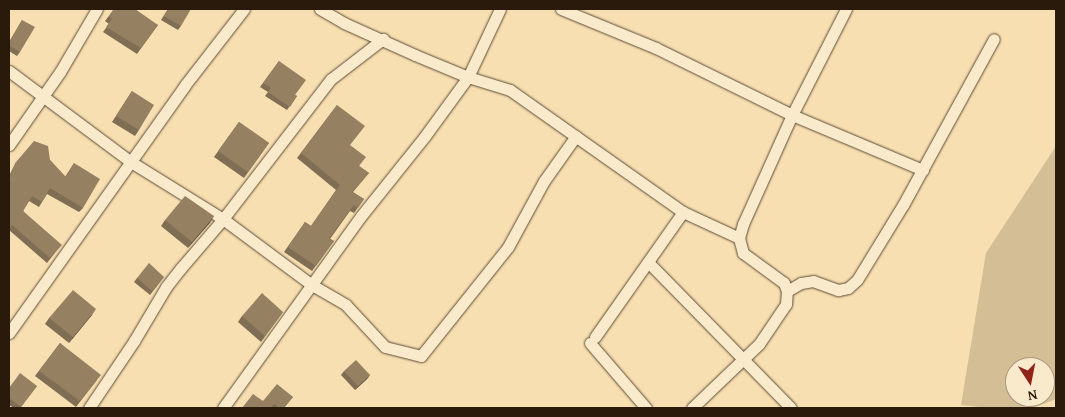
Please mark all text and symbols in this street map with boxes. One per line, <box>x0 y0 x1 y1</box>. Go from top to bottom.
north arrow <box>1005 357 1055 407</box>
text: N <box>1026 385 1039 406</box>

